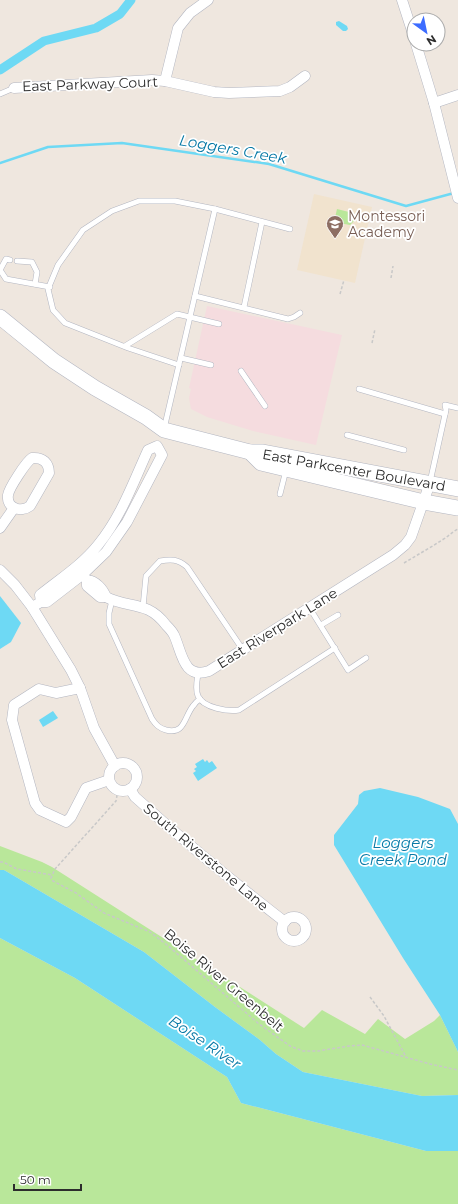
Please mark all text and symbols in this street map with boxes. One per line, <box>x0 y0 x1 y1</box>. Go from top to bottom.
north arrow <box>406 12 446 52</box>
text: N <box>424 32 439 49</box>
street label: East Parkway Court <box>22 73 159 95</box>
water label: Loggers Creek <box>178 130 289 168</box>
place label: Montessori Academy <box>348 207 425 241</box>
school or university icon: Montessori Academy <box>325 214 345 239</box>
street label: East Parkcenter Boulevard <box>261 445 447 495</box>
street label: East Riverpark Lane <box>213 584 341 672</box>
street label: South Riverstone Lane <box>140 799 272 915</box>
water label: Loggers Creek Pond <box>359 833 448 869</box>
street label: Boise River Greenbelt <box>160 925 288 1036</box>
water label: Boise River <box>165 1011 246 1074</box>
scale bar <box>14 1166 81 1192</box>
text: 50 m <box>20 1172 51 1187</box>

